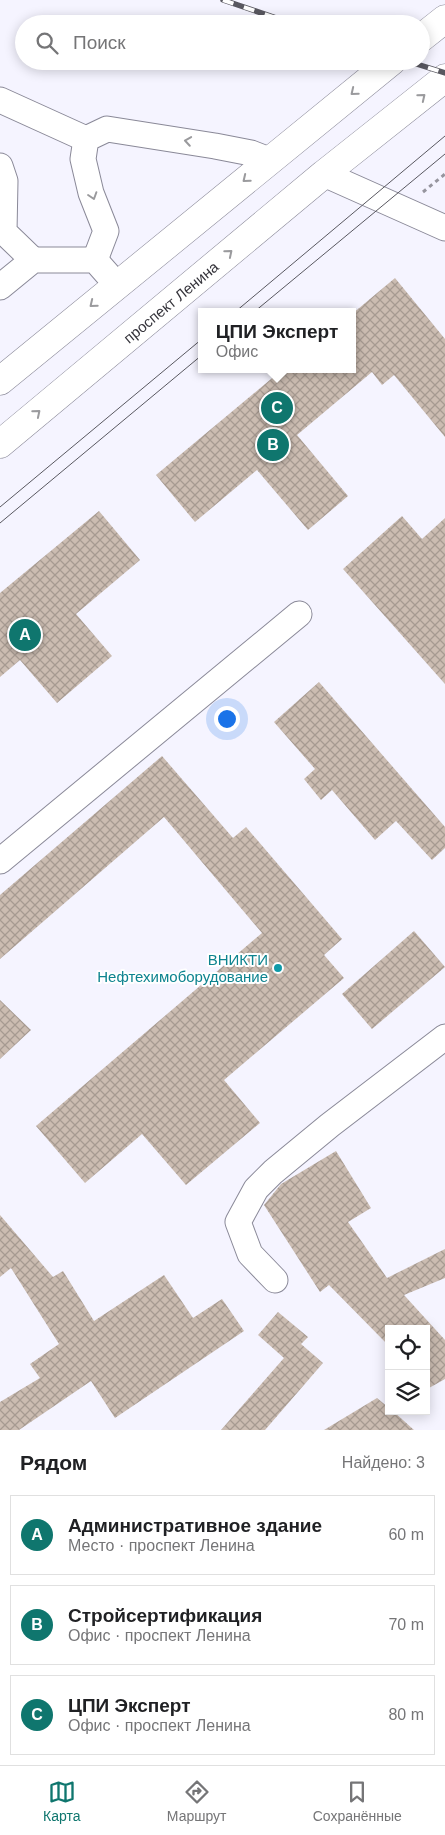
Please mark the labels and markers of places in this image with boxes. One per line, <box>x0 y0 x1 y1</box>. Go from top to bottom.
pin: C <box>261 389 293 427</box>
pin: B <box>257 426 289 464</box>
pin: A <box>9 616 41 654</box>
place label: ВНИКТИ Нефтехимоборудование <box>97 951 268 985</box>
marker: ВНИКТИ Нефтехимоборудование <box>272 962 284 974</box>

